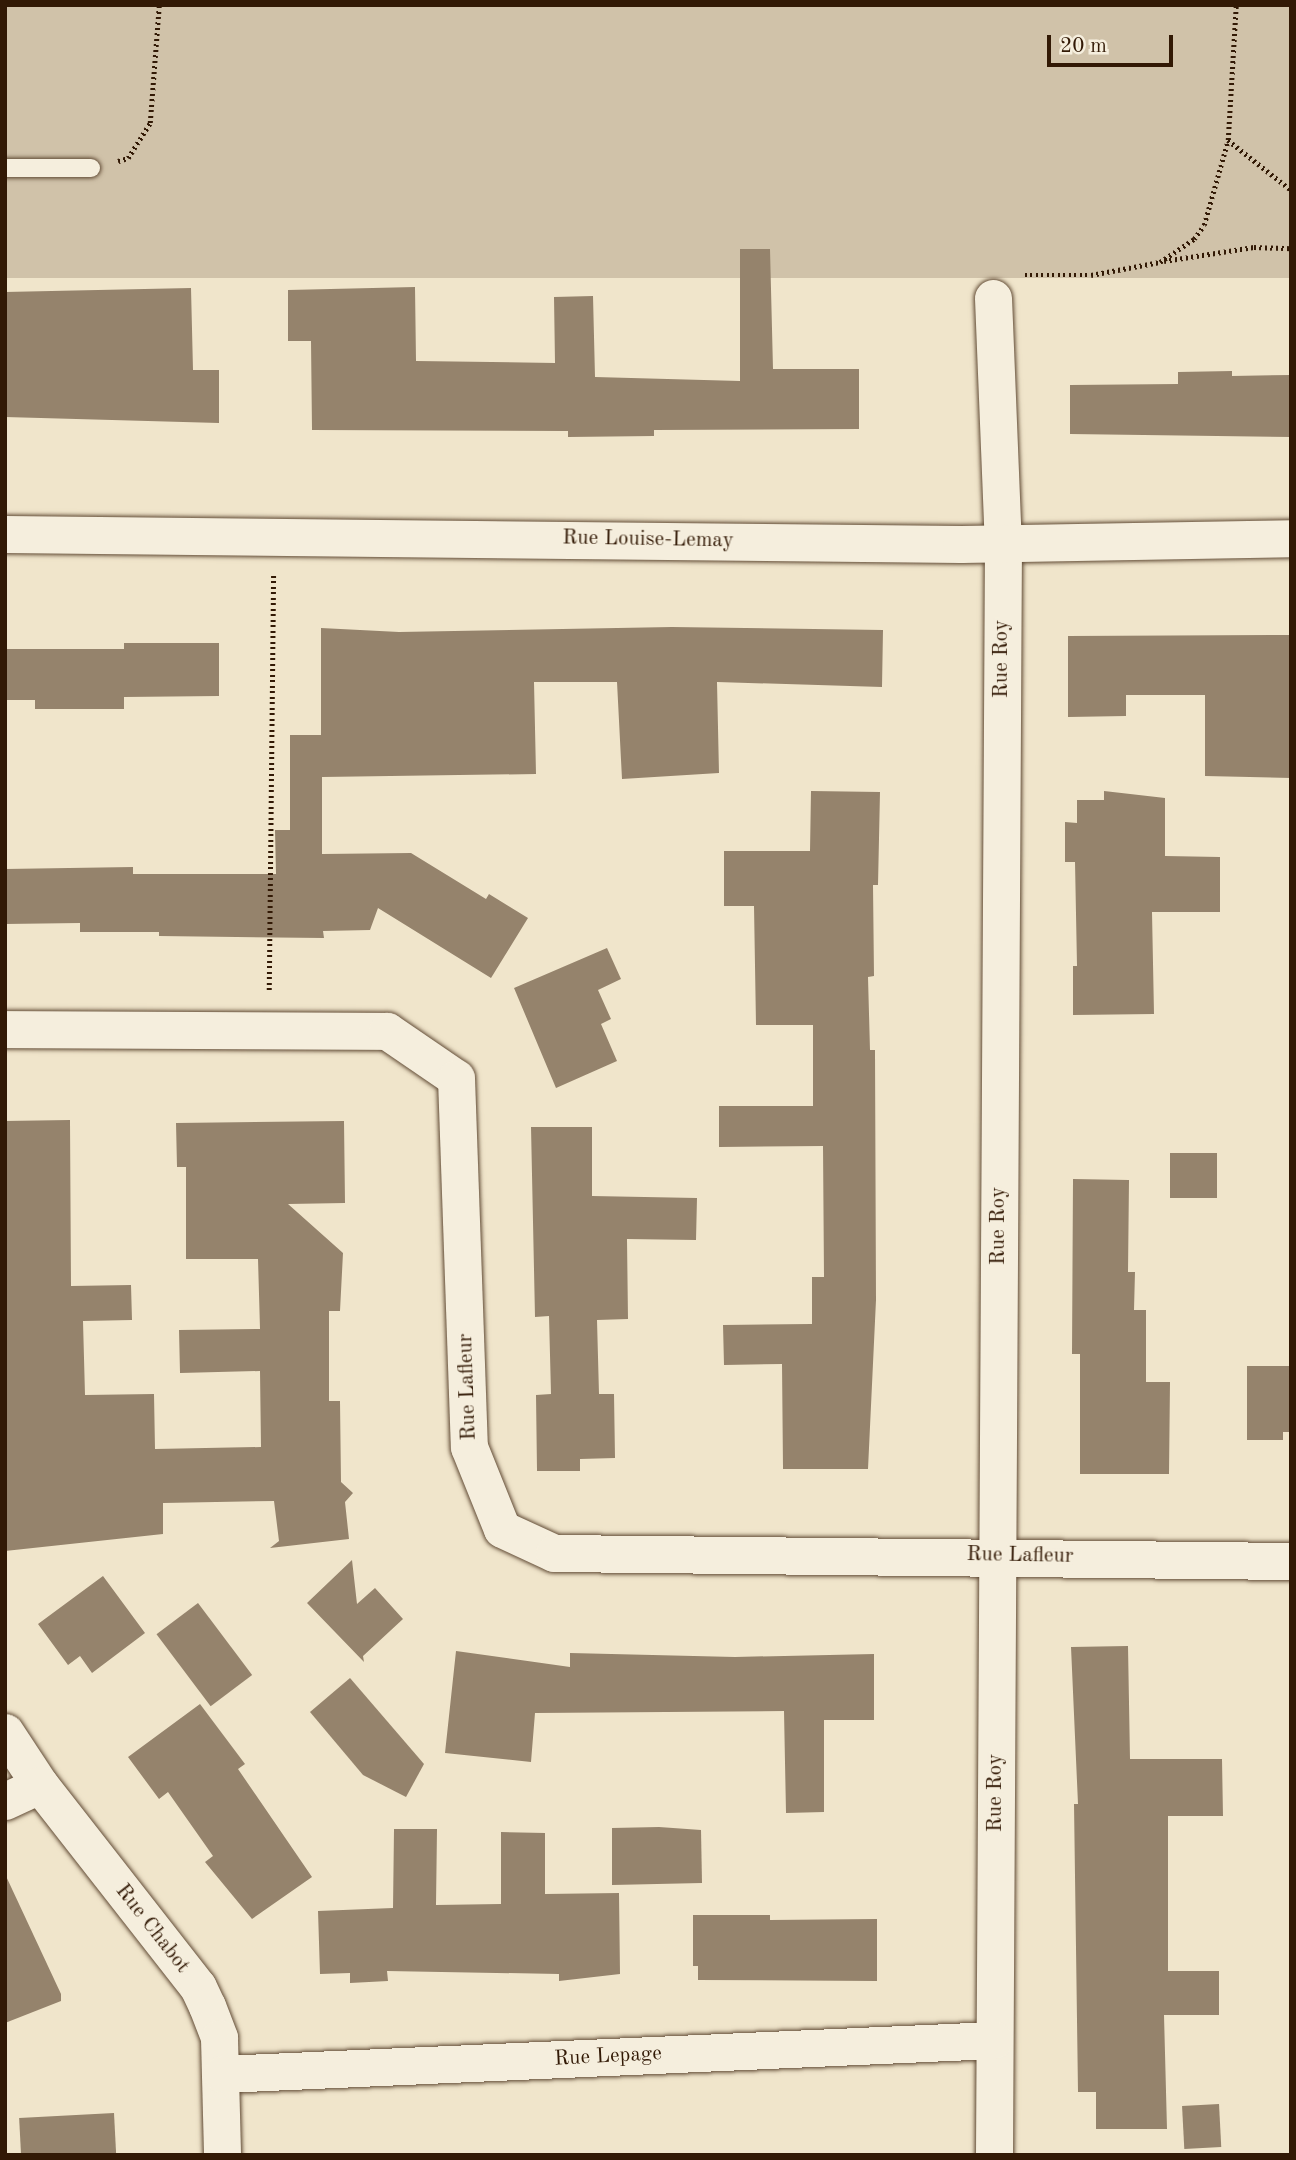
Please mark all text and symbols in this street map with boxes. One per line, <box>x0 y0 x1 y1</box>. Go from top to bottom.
scale bar <box>1051 21 1177 65</box>
text: 20 m <box>1060 36 1107 57</box>
street label: Rue Louise-Lemay <box>562 526 734 554</box>
street label: Rue Roy <box>989 620 1015 698</box>
street label: Rue Roy <box>986 1187 1012 1265</box>
street label: Rue Lafleur <box>454 1333 482 1441</box>
street label: Rue Lafleur <box>966 1542 1074 1570</box>
street label: Rue Roy <box>983 1754 1009 1832</box>
street label: Rue Chabot <box>109 1879 195 1979</box>
street label: Rue Lepage <box>554 2042 662 2072</box>

